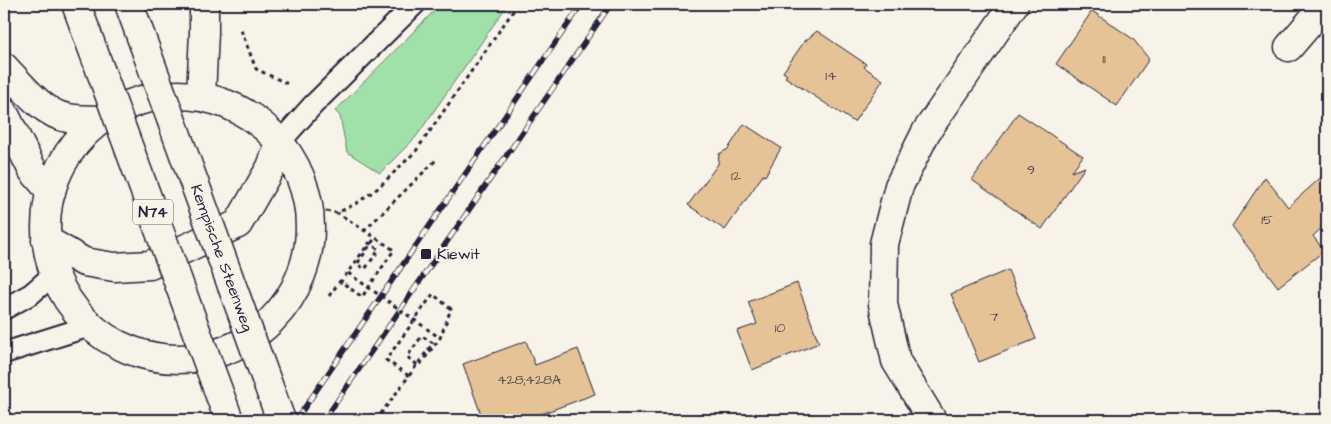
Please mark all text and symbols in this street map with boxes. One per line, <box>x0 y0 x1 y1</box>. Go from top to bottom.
house number: 11 <box>1102 49 1106 69</box>
house number: 14 <box>825 66 837 86</box>
house number: 9 <box>1027 160 1035 180</box>
house number: 12 <box>731 166 741 186</box>
street label: Kempische Steenweg <box>184 181 259 335</box>
road number: N74 <box>133 200 173 224</box>
house number: 15 <box>1261 210 1273 230</box>
place label: Kiewit <box>437 243 480 265</box>
marker: Kiewit <box>419 247 433 261</box>
house number: 7 <box>990 307 999 327</box>
house number: 10 <box>775 318 785 338</box>
house number: 428;428A <box>497 370 561 390</box>

